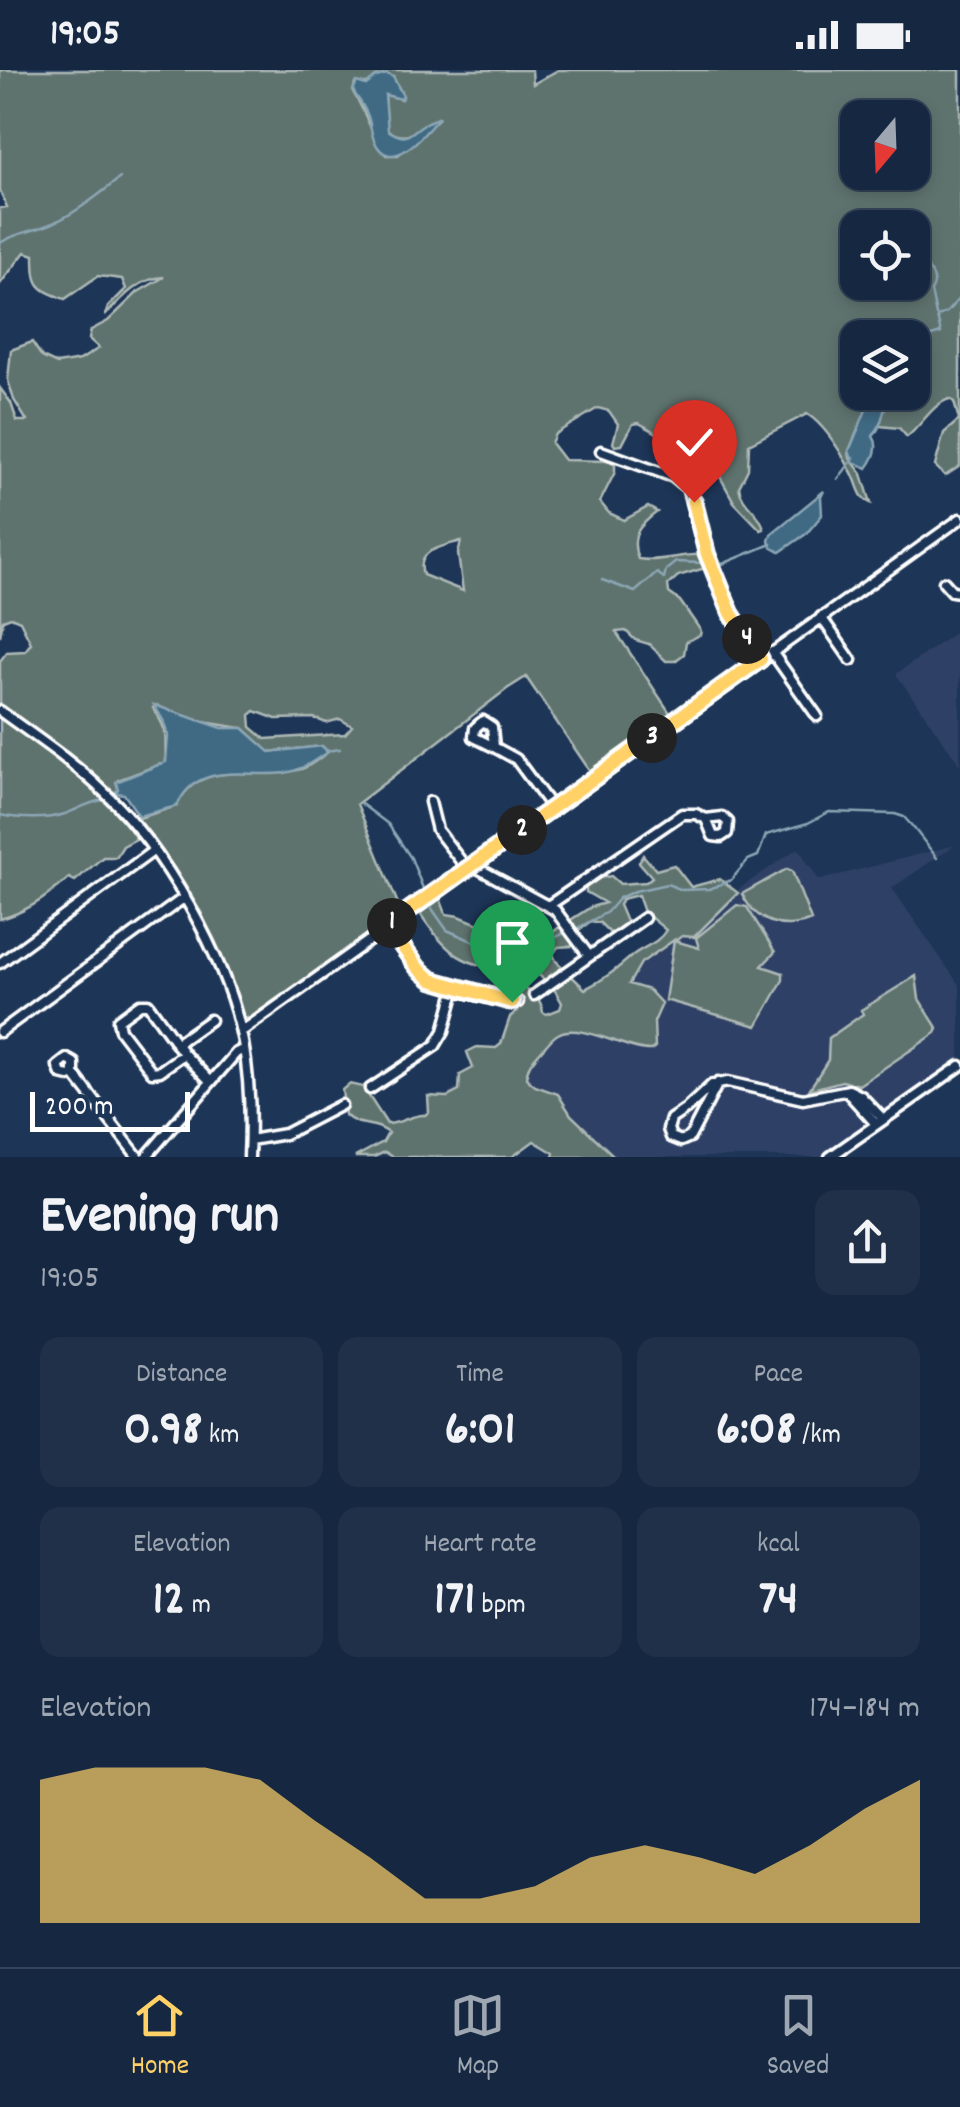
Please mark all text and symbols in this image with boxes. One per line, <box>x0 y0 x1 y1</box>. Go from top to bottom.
text: 19:05 <box>50 8 120 63</box>
north arrow <box>840 100 930 190</box>
map controls <box>840 100 930 410</box>
button: locate <box>840 210 930 300</box>
button: layers <box>840 320 930 410</box>
pin <box>652 400 737 503</box>
icon: check <box>667 415 722 470</box>
pin: 4 <box>722 614 772 664</box>
text: 4 <box>741 619 753 659</box>
pin: 3 <box>627 713 677 763</box>
text: 3 <box>646 718 658 758</box>
pin: 2 <box>497 805 547 855</box>
text: 2 <box>516 810 528 850</box>
pin: 1 <box>367 898 417 948</box>
pin <box>470 900 555 1003</box>
text: 1 <box>389 903 395 943</box>
icon: arrive <box>485 915 540 970</box>
scale bar <box>30 1087 190 1132</box>
text: 200 m <box>45 1089 113 1129</box>
text: Evening run <box>40 1180 279 1259</box>
button: share <box>815 1190 920 1295</box>
text: 19:05 <box>40 1257 99 1303</box>
text: Distance <box>136 1356 227 1396</box>
text: Time <box>456 1356 504 1396</box>
text: Pace <box>754 1356 803 1396</box>
text: 0.98 <box>124 1396 202 1468</box>
text: 6:01 <box>444 1396 515 1468</box>
text: 6:08 <box>716 1396 796 1468</box>
text: km <box>202 1417 239 1457</box>
text: /km <box>796 1417 841 1457</box>
text: Elevation <box>133 1526 230 1566</box>
text: Heart rate <box>423 1526 537 1566</box>
text: kcal <box>757 1526 800 1566</box>
text: 12 <box>152 1566 185 1638</box>
text: 171 <box>434 1566 475 1638</box>
text: 74 <box>758 1566 798 1638</box>
text: m <box>185 1587 211 1627</box>
text: bpm <box>475 1587 526 1627</box>
text: Elevation <box>40 1687 151 1733</box>
text: 174–184 m <box>809 1687 920 1733</box>
tab: Home <box>131 1988 189 2088</box>
tab: Map <box>450 1988 505 2088</box>
tab: Saved <box>767 1988 829 2088</box>

